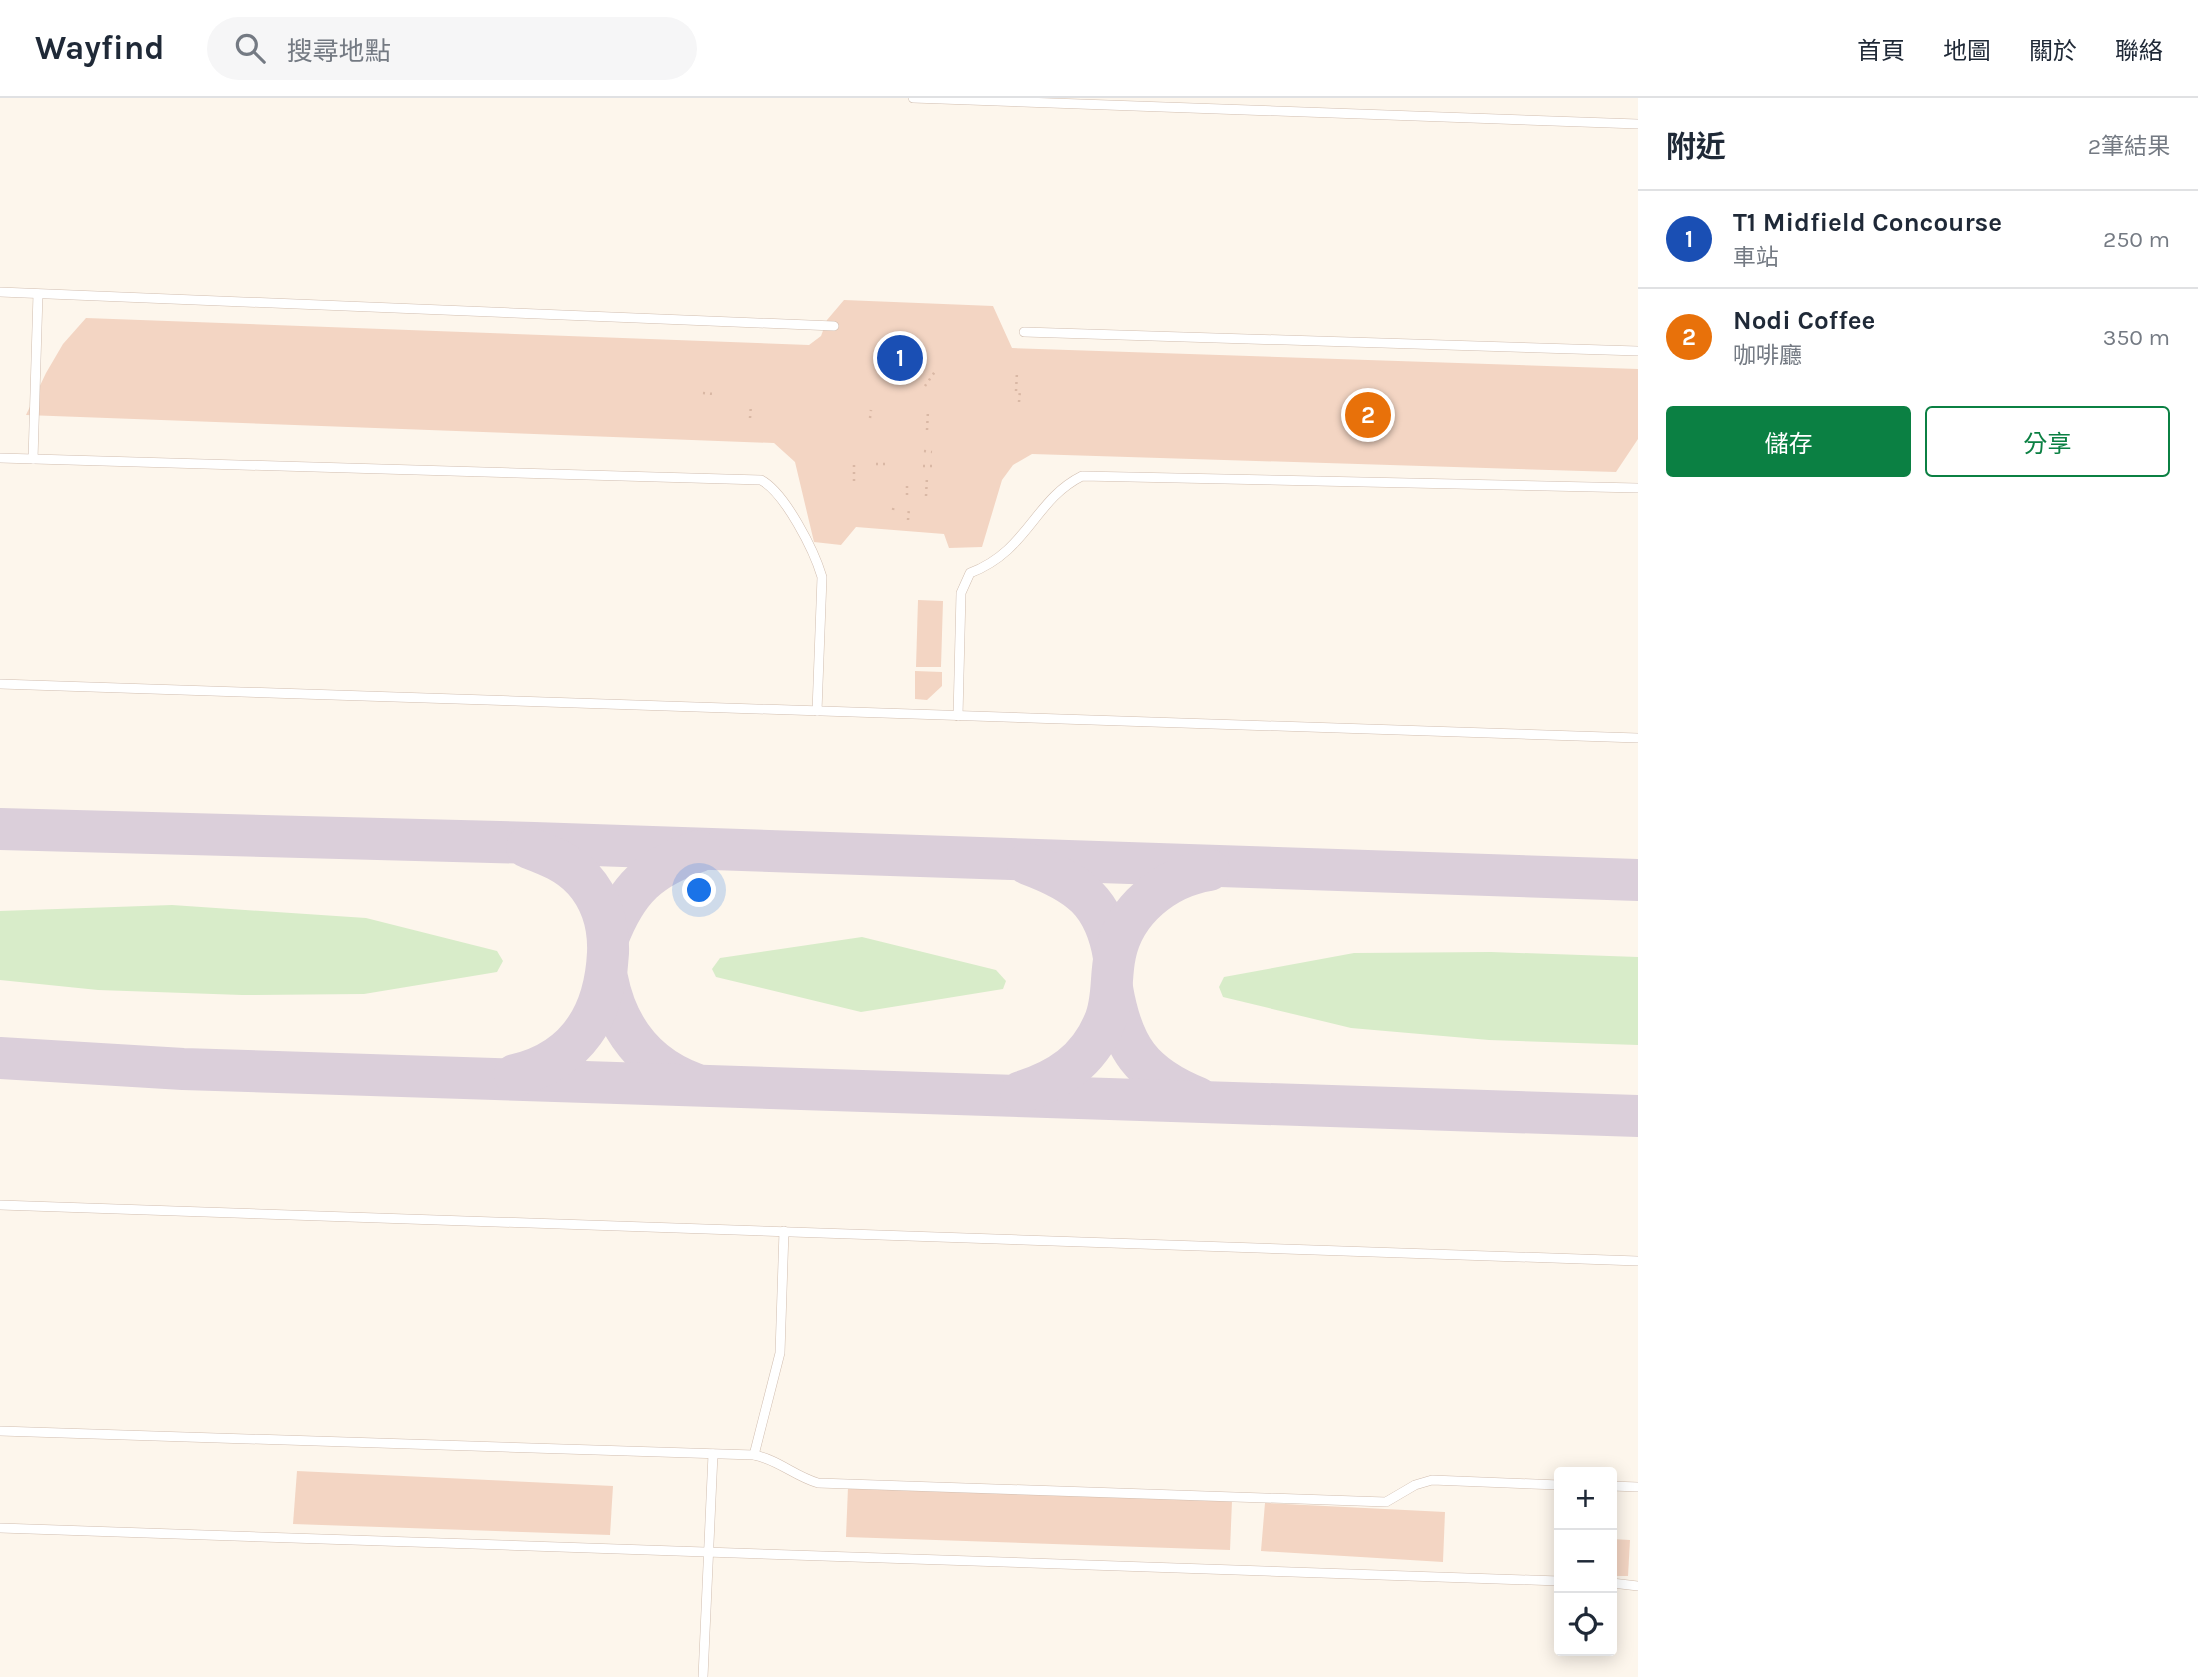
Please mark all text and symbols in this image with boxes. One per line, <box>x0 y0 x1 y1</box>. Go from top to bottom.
search box <box>207 17 697 80</box>
text: Wayfind <box>35 29 165 67</box>
icon: search <box>231 29 269 67</box>
text: 搜尋地點 <box>287 36 391 67</box>
text: 首頁 <box>1857 37 1905 65</box>
text: 地圖 <box>1943 37 1991 65</box>
text: 關於 <box>2029 37 2077 65</box>
text: 聯絡 <box>2115 37 2163 65</box>
text: 附近 <box>1666 129 1726 165</box>
text: 2筆結果 <box>2088 133 2170 160</box>
text: T1 Midfield Concourse <box>1733 207 2002 238</box>
text: 1 <box>1685 226 1693 253</box>
text: 250 m <box>2103 226 2170 253</box>
text: 車站 <box>1733 244 1779 271</box>
text: Nodi Coffee <box>1733 305 1875 336</box>
text: 2 <box>1682 324 1696 351</box>
text: 350 m <box>2103 324 2170 351</box>
pin: 1 <box>877 332 923 384</box>
text: 咖啡廳 <box>1733 342 1802 369</box>
pin: 2 <box>1345 389 1391 441</box>
button: 儲存 <box>1666 406 1911 477</box>
button: 分享 <box>1925 406 2170 477</box>
your location <box>682 873 716 907</box>
map controls <box>1554 1467 1617 1656</box>
button: + <box>1554 1467 1617 1530</box>
button: − <box>1554 1530 1617 1593</box>
button: locate <box>1554 1593 1617 1656</box>

